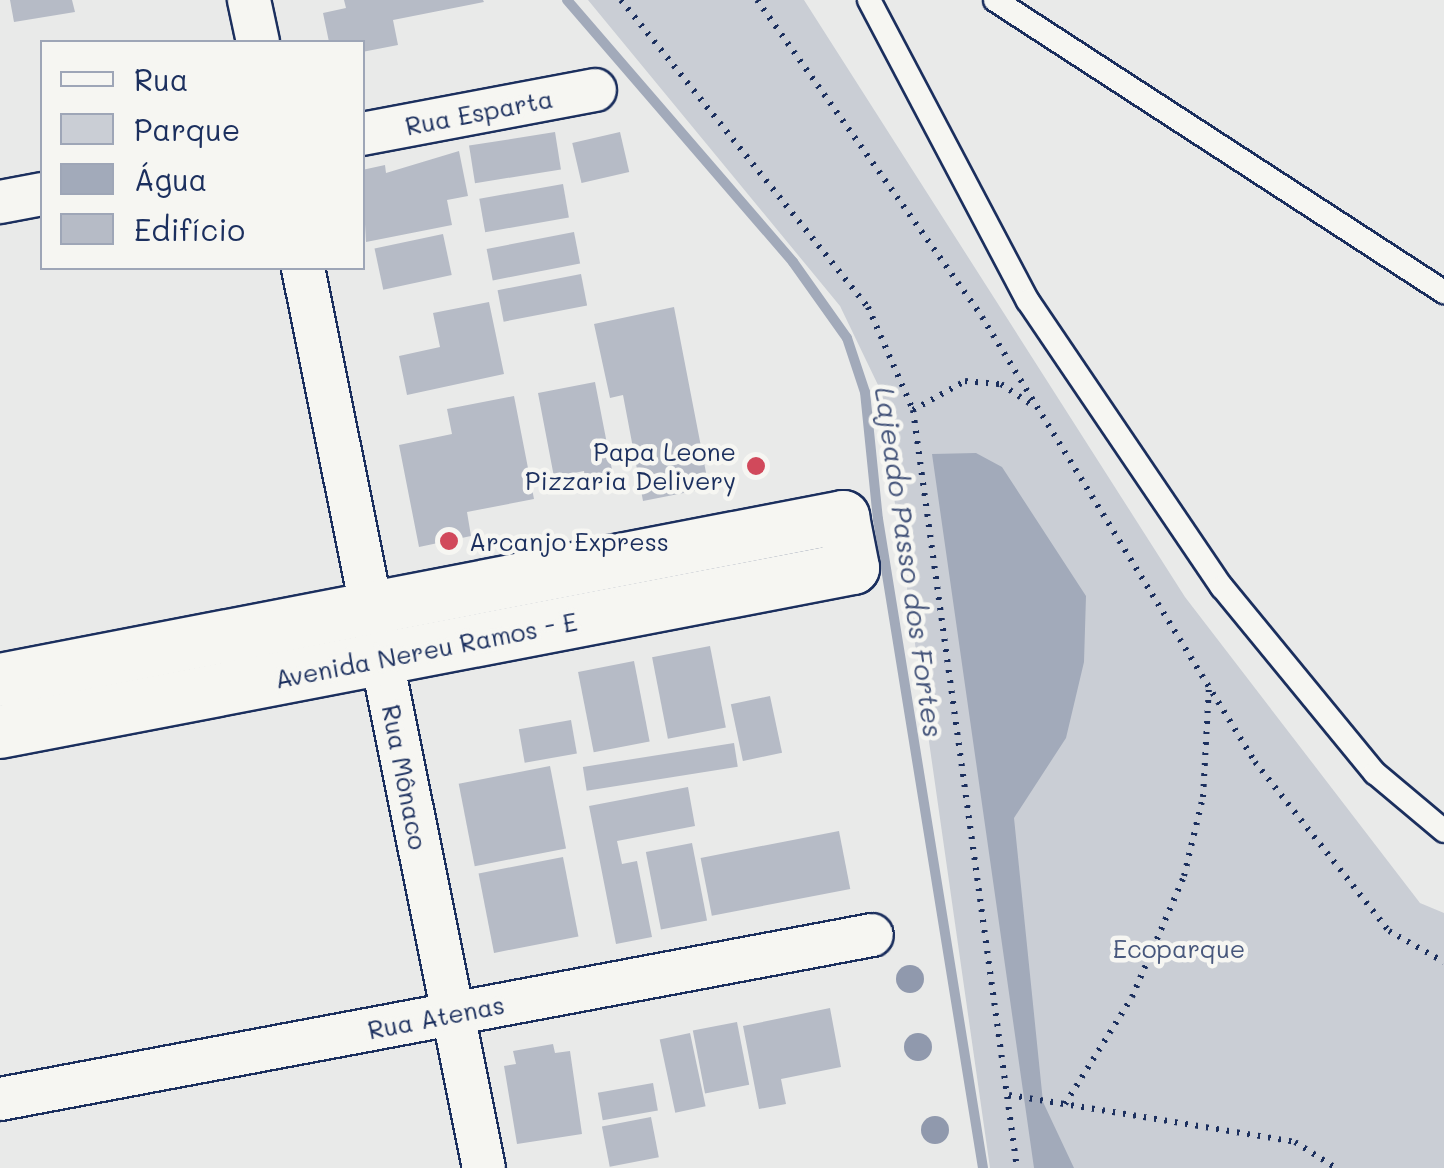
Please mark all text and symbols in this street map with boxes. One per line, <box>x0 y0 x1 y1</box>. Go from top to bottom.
legend <box>40 40 365 270</box>
text: Rua <box>134 59 188 99</box>
street label: Rua Esparta <box>403 83 555 141</box>
text: Parque <box>134 109 240 149</box>
text: Água <box>134 159 207 199</box>
text: Edifício <box>134 209 245 249</box>
water label: Lajeado Passo dos Fortes <box>869 385 951 739</box>
place label: Papa Leone Pizzaria Delivery <box>525 437 736 496</box>
marker: Papa Leone Pizzaria Delivery <box>745 455 767 477</box>
place label: Arcanjo Express <box>469 526 669 556</box>
marker: Arcanjo Express <box>438 530 460 552</box>
street label: Avenida Nereu Ramos - E <box>272 606 580 694</box>
street label: Rua Mônaco <box>376 702 434 852</box>
park label: Ecoparque <box>1113 933 1245 963</box>
street label: Rua Atenas <box>365 989 507 1045</box>

